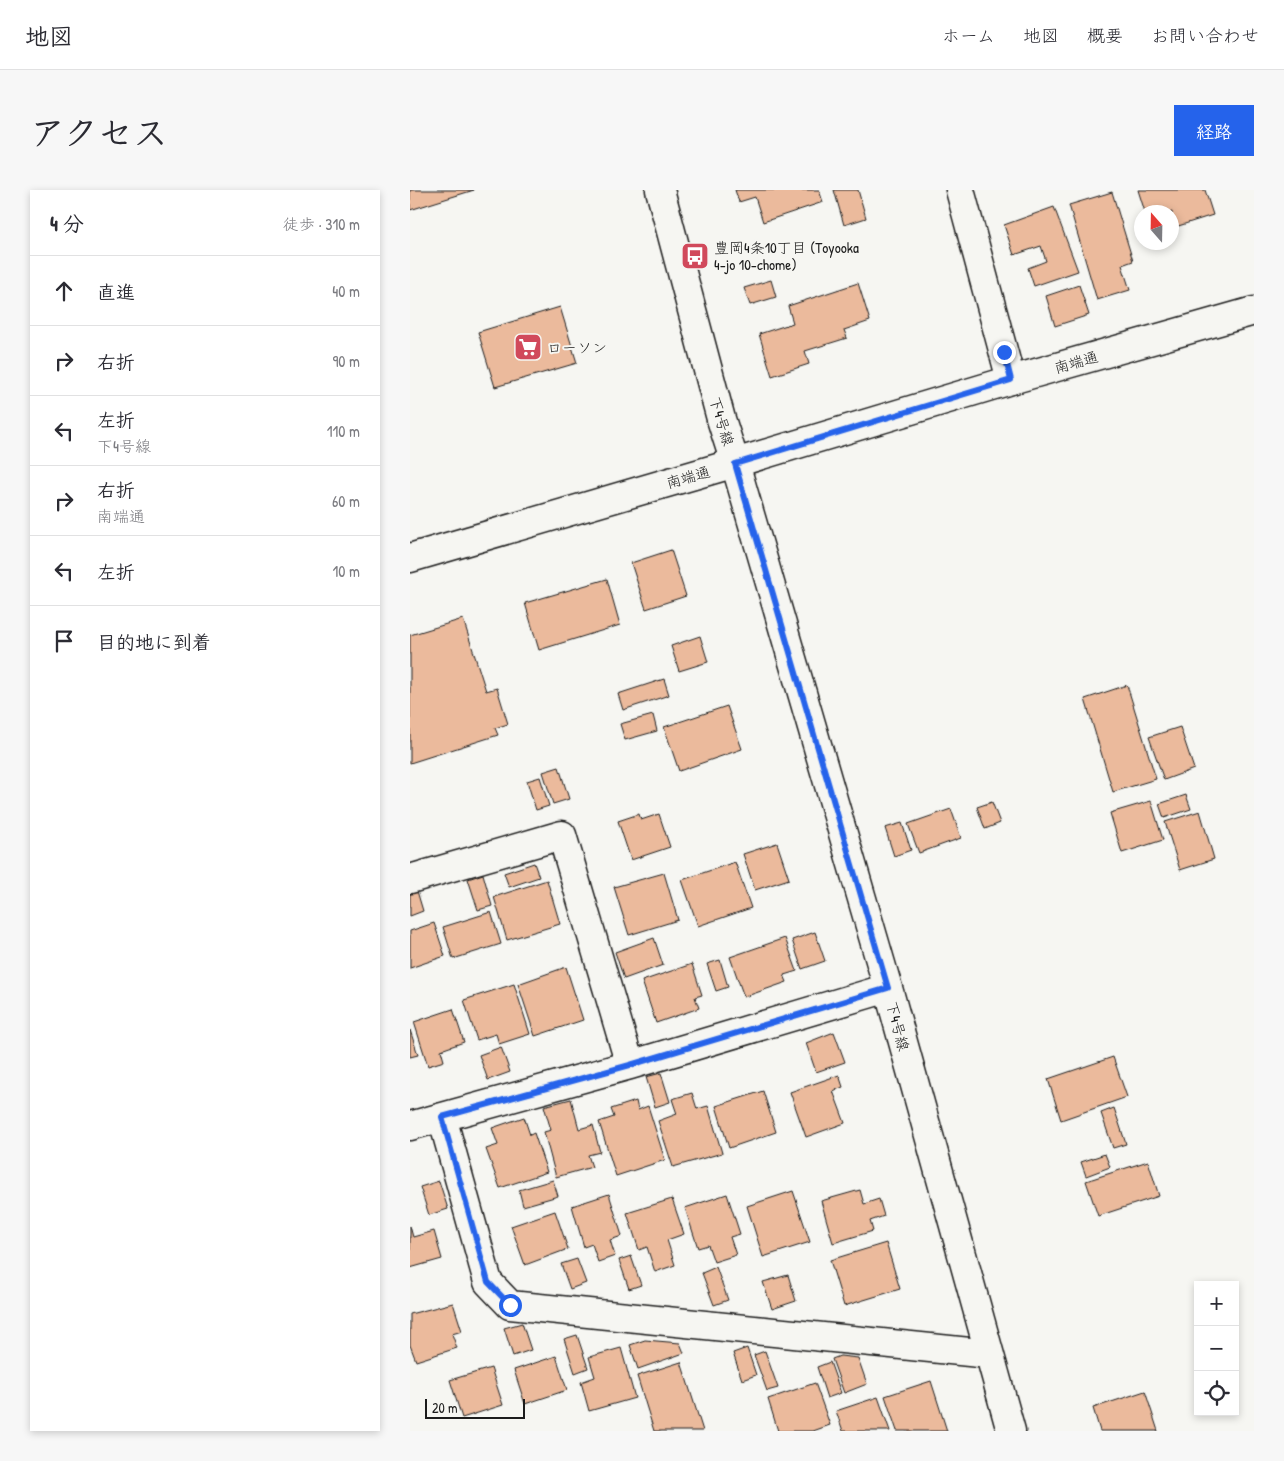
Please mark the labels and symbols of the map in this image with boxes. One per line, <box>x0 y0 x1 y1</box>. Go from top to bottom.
north arrow <box>1134 205 1179 250</box>
place label: 豊岡4条10丁目 (Toyooka 4-jo 10-chome) <box>714 237 859 275</box>
bus stop icon: 豊岡4条10丁目 (Toyooka 4-jo 10-chome) <box>680 241 710 271</box>
supermarket icon: ローソン <box>513 332 543 362</box>
place label: ローソン <box>547 337 607 358</box>
route end <box>993 341 1016 364</box>
street label: 南端通 <box>1051 346 1101 378</box>
street label: 下4号線 <box>705 394 739 448</box>
street label: 南端通 <box>663 461 713 493</box>
street label: 下4号線 <box>881 999 915 1053</box>
route start <box>499 1294 522 1317</box>
scale bar <box>425 1396 525 1419</box>

